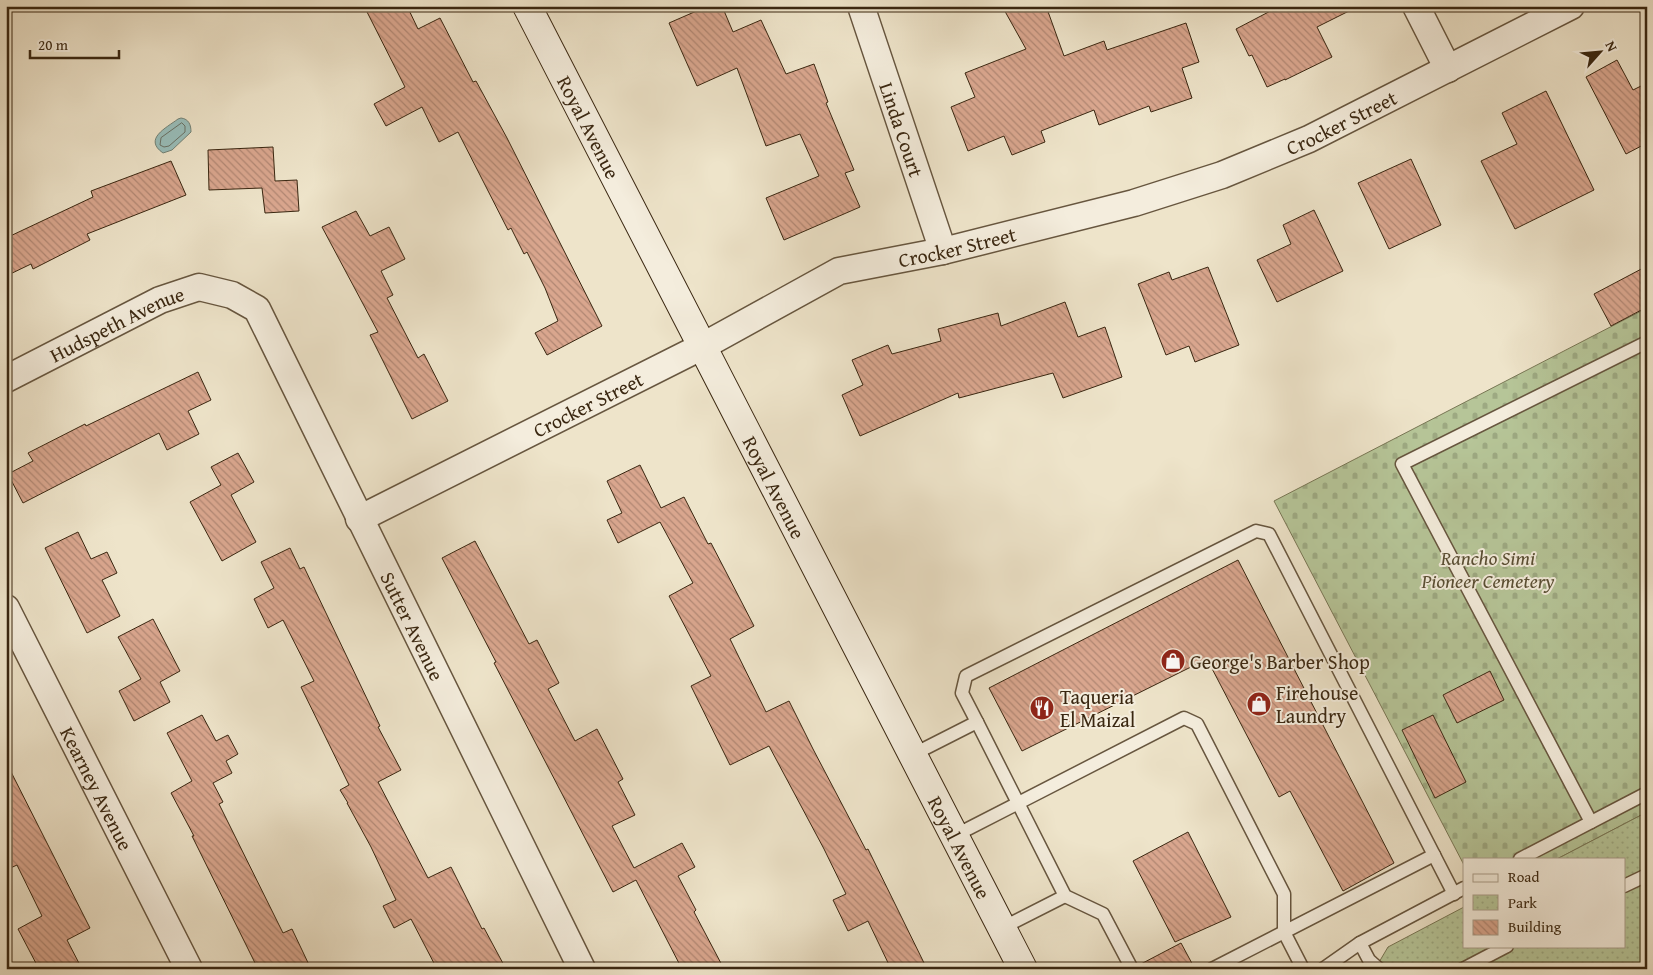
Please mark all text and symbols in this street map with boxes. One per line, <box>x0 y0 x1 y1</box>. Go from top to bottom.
scale bar <box>30 28 119 60</box>
north arrow <box>1576 28 1626 78</box>
text: 20 m <box>38 34 69 55</box>
text: N <box>1601 37 1623 55</box>
street label: Royal Avenue <box>551 70 628 183</box>
street label: Linda Court <box>873 78 932 181</box>
street label: Crocker Street <box>1282 82 1401 161</box>
street label: Crocker Street <box>896 219 1019 274</box>
street label: Hudspeth Avenue <box>44 279 188 369</box>
street label: Crocker Street <box>528 364 648 444</box>
street label: Royal Avenue <box>736 430 813 544</box>
park label: Rancho Simi Pioneer Cemetery <box>1421 543 1554 595</box>
street label: Sutter Avenue <box>374 566 452 685</box>
place label: George's Barber Shop <box>1190 647 1370 676</box>
shop icon: George's Barber Shop <box>1160 648 1186 674</box>
place label: Firehouse Laundry <box>1276 678 1358 730</box>
place label: Taqueria El Maizal <box>1060 682 1136 734</box>
shop icon: Firehouse Laundry <box>1246 691 1272 717</box>
restaurant icon: Taqueria El Maizal <box>1029 695 1055 721</box>
street label: Kearney Avenue <box>54 721 141 855</box>
street label: Royal Avenue <box>922 790 999 904</box>
legend <box>1463 858 1626 948</box>
text: Road <box>1508 866 1539 887</box>
text: Park <box>1508 892 1537 913</box>
text: Building <box>1508 916 1562 937</box>

